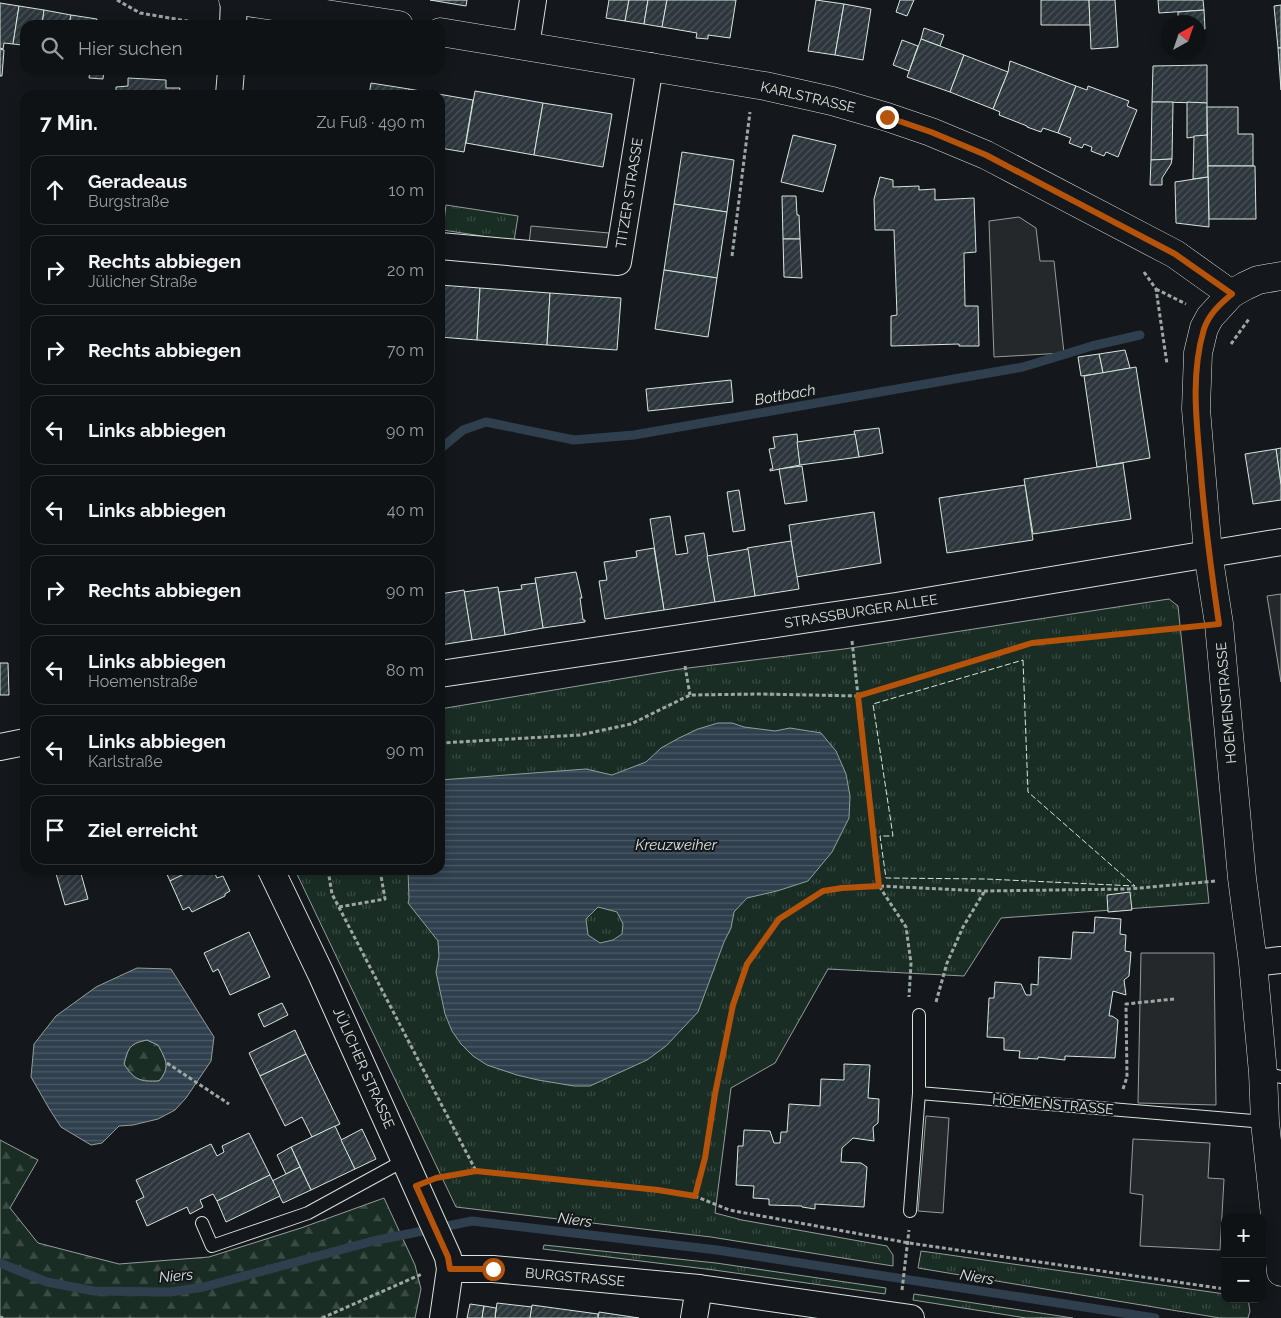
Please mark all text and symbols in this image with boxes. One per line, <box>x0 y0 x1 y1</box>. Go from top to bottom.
north arrow <box>1161 15 1206 60</box>
search box <box>20 20 445 75</box>
icon: search <box>38 34 66 62</box>
text: Hier suchen <box>78 37 183 59</box>
street label: KARLSTRASSE <box>759 78 857 116</box>
route end <box>876 106 899 129</box>
text: 7 Min. <box>40 110 98 135</box>
text: Zu Fuß · 490 m <box>316 113 425 132</box>
street label: TITZER STRASSE <box>612 137 646 249</box>
text: Geradeaus <box>88 170 187 192</box>
icon: ahead <box>41 176 69 204</box>
text: 10 m <box>389 181 424 200</box>
text: Burgstraße <box>88 192 169 211</box>
text: Rechts abbiegen <box>88 250 241 272</box>
icon: right <box>41 256 69 284</box>
text: 20 m <box>387 261 424 280</box>
text: Jülicher Straße <box>88 272 197 291</box>
icon: right <box>41 336 69 364</box>
text: Rechts abbiegen <box>88 339 241 361</box>
text: 70 m <box>387 341 424 360</box>
water label: Bottbach <box>753 381 817 409</box>
icon: left <box>41 416 69 444</box>
text: Links abbiegen <box>88 419 226 441</box>
text: 90 m <box>386 421 424 440</box>
icon: left <box>41 496 69 524</box>
text: Links abbiegen <box>88 499 226 521</box>
text: 40 m <box>387 501 424 520</box>
icon: right <box>41 576 69 604</box>
text: Rechts abbiegen <box>88 579 241 601</box>
text: 90 m <box>386 581 424 600</box>
street label: STRASSBURGER ALLEE <box>783 591 939 631</box>
street label: HOEMENSTRASSE <box>1213 642 1239 764</box>
text: Links abbiegen <box>88 650 226 672</box>
icon: left <box>41 656 69 684</box>
text: 80 m <box>386 661 424 680</box>
text: Hoemenstraße <box>88 672 198 691</box>
text: Links abbiegen <box>88 730 226 752</box>
icon: left <box>41 736 69 764</box>
text: 90 m <box>386 741 424 760</box>
text: Karlstraße <box>88 752 163 771</box>
icon: arrive <box>41 816 69 844</box>
text: Ziel erreicht <box>88 819 198 841</box>
water label: Kreuzweiher <box>635 836 718 854</box>
street label: JÜLICHER STRASSE <box>330 1004 400 1131</box>
street label: HOEMENSTRASSE <box>992 1091 1114 1117</box>
water label: Niers <box>557 1209 593 1231</box>
map controls <box>1221 1213 1266 1303</box>
button: + <box>1221 1213 1266 1258</box>
route start <box>482 1258 505 1281</box>
button: − <box>1221 1258 1266 1303</box>
street label: BURGSTRASSE <box>524 1265 626 1289</box>
water label: Niers <box>959 1265 995 1289</box>
water label: Niers <box>158 1266 194 1286</box>

